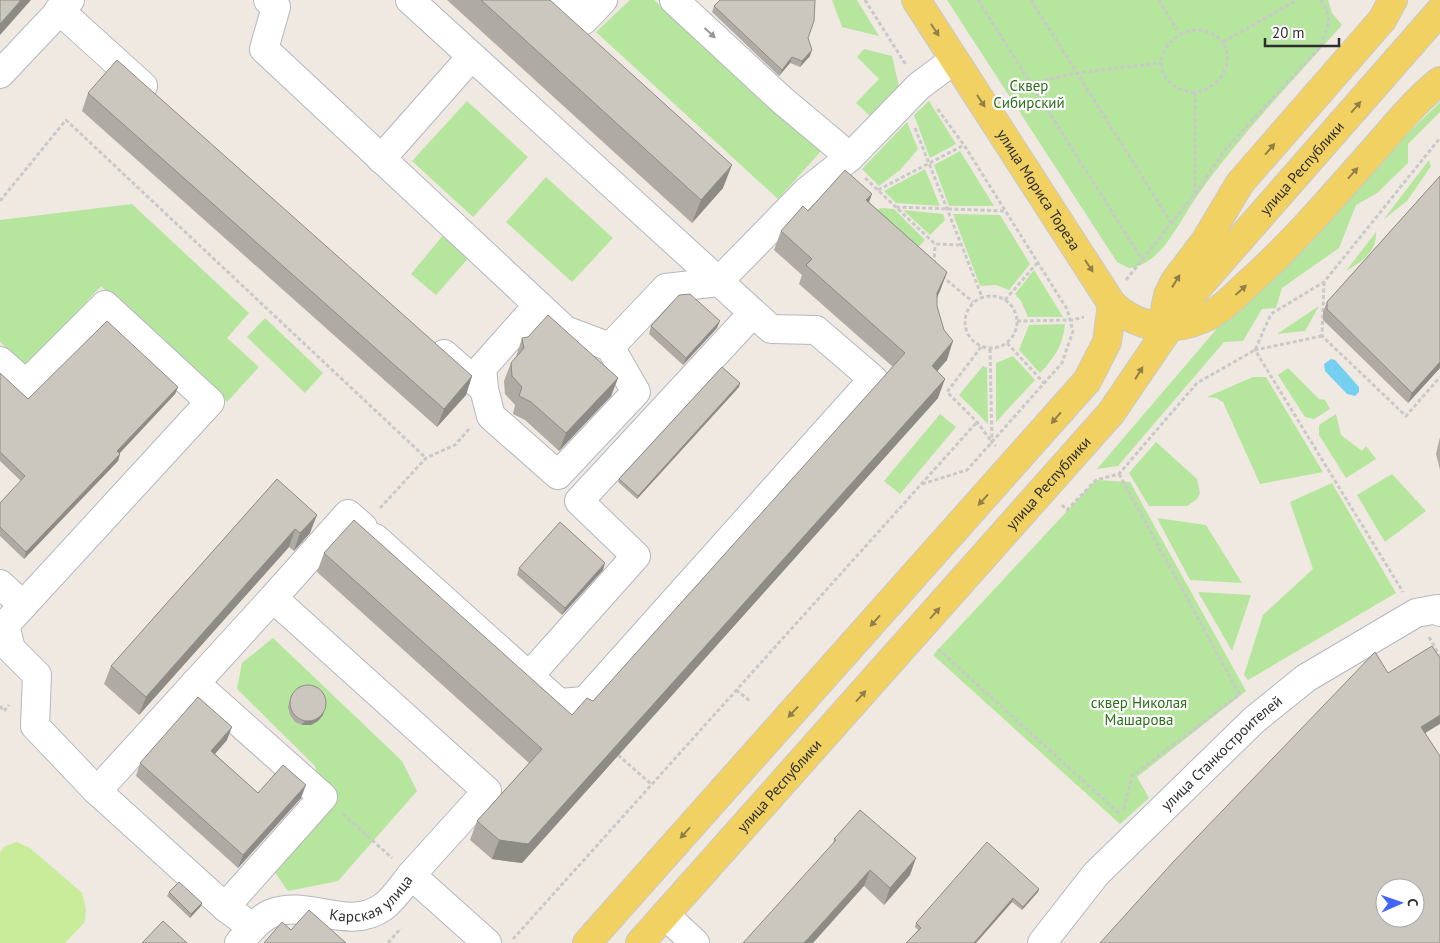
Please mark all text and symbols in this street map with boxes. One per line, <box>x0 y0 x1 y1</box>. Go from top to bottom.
scale bar <box>1265 15 1339 47</box>
one-way arrow <box>930 23 940 37</box>
text: 20 m <box>1272 23 1305 42</box>
one-way arrow <box>703 27 715 39</box>
park label: Сквер Сибирский <box>993 76 1065 112</box>
one-way arrow <box>976 94 986 108</box>
one-way arrow <box>1350 101 1361 114</box>
street label: улица Республики <box>1256 117 1348 219</box>
street label: улица Мориса Тореза <box>993 125 1085 254</box>
one-way arrow <box>1264 143 1276 155</box>
one-way arrow <box>1348 167 1359 180</box>
one-way arrow <box>1084 260 1094 273</box>
one-way arrow <box>1171 274 1181 287</box>
one-way arrow <box>1234 284 1246 296</box>
one-way arrow <box>1134 367 1143 380</box>
one-way arrow <box>1050 412 1061 425</box>
street label: улица Республики <box>1002 432 1095 534</box>
one-way arrow <box>978 493 989 506</box>
one-way arrow <box>929 607 941 619</box>
one-way arrow <box>870 615 881 627</box>
one-way arrow <box>855 690 866 703</box>
street label: улица Станкостроителей <box>1157 691 1286 814</box>
park label: сквер Николая Машарова <box>1091 693 1187 729</box>
one-way arrow <box>787 706 799 718</box>
street label: улица Республики <box>733 735 826 836</box>
one-way arrow <box>679 827 690 840</box>
street label: Карская улица <box>328 871 416 926</box>
north arrow <box>1375 878 1425 928</box>
text: С <box>1404 898 1422 907</box>

